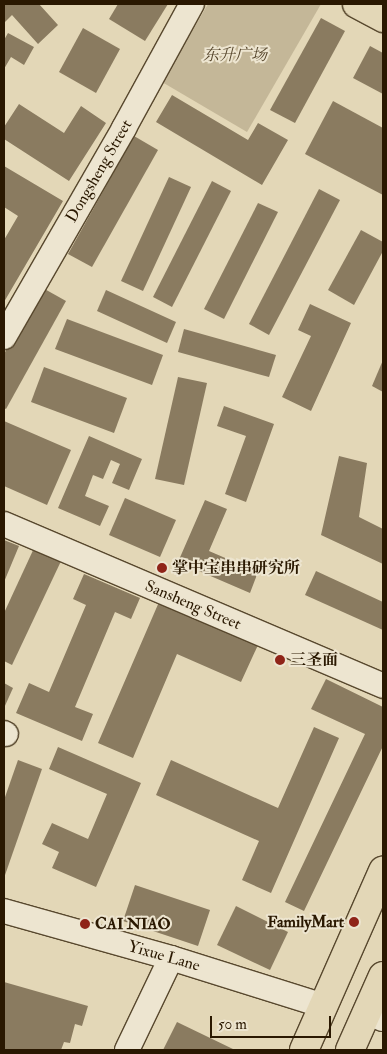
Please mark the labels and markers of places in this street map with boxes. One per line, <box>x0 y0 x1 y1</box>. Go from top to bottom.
place label: 掌中宝串串研究所 <box>172 558 300 578</box>
marker: 掌中宝串串研究所 <box>156 562 168 574</box>
place label: 三圣面 <box>290 650 338 670</box>
marker: 三圣面 <box>274 654 286 666</box>
place label: FamilyMart <box>267 912 344 932</box>
place label: CAI NIAO <box>95 914 170 934</box>
marker: FamilyMart <box>348 916 360 928</box>
marker: CAI NIAO <box>79 918 91 930</box>

